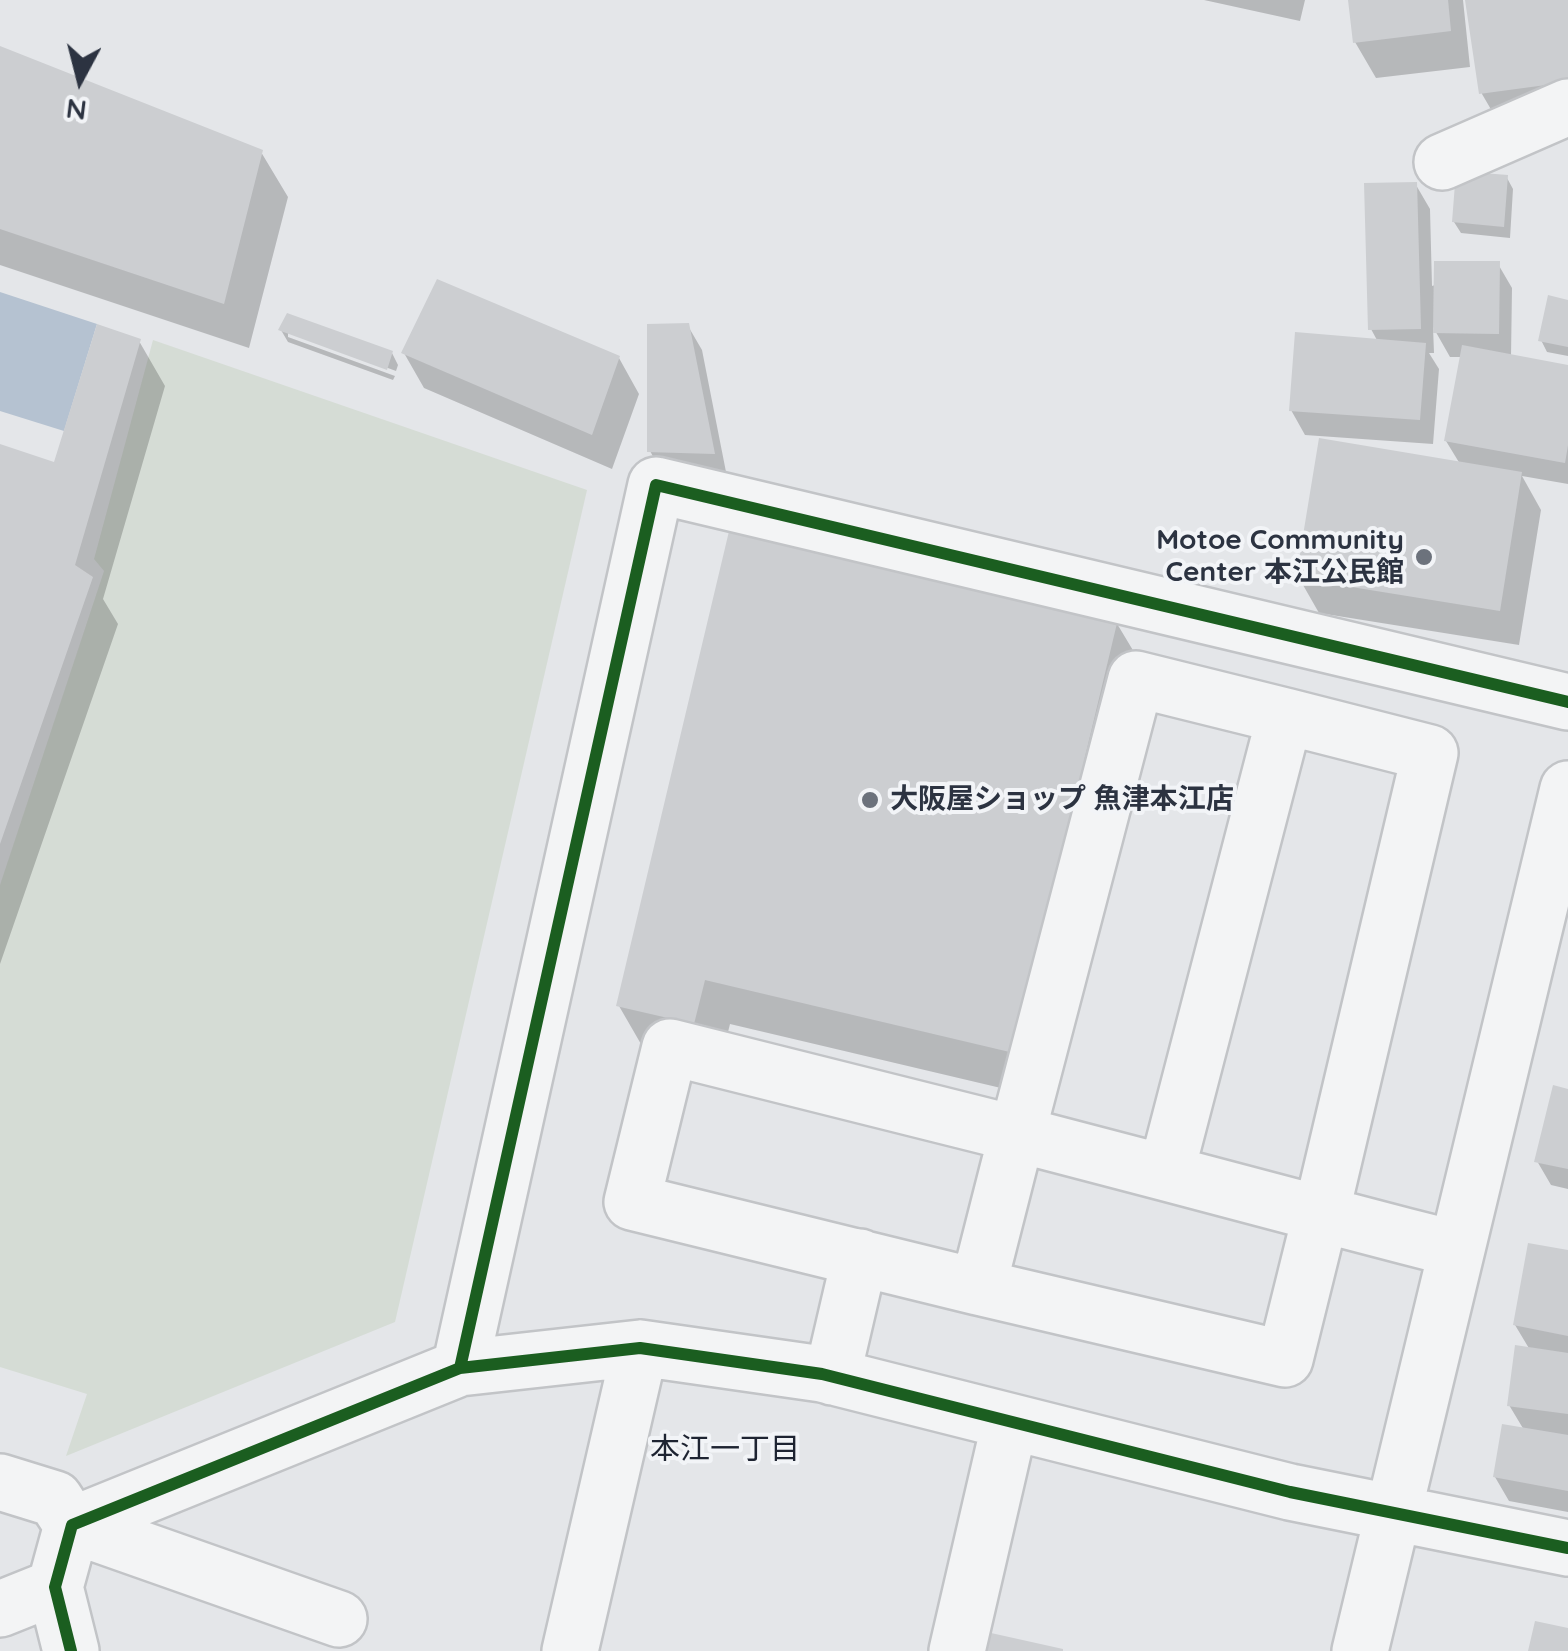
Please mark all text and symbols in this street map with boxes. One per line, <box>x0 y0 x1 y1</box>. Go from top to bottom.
north arrow <box>30 30 130 130</box>
text: N <box>64 92 89 129</box>
place label: Motoe Community Center 本江公民館 <box>1156 524 1404 590</box>
marker: Motoe Community Center 本江公民館 <box>1413 546 1435 568</box>
place label: 大阪屋ショップ 魚津本江店 <box>890 783 1234 817</box>
marker: 大阪屋ショップ 魚津本江店 <box>859 789 881 811</box>
district label: 本江一丁目 <box>650 1432 800 1468</box>

